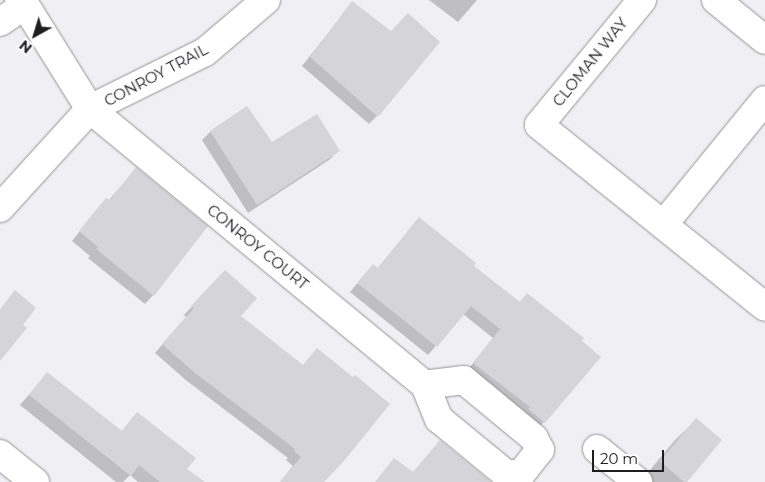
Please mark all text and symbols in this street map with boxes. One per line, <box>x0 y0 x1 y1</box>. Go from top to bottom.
north arrow <box>10 10 60 60</box>
street label: CLOMAN WAY <box>549 14 631 110</box>
text: N <box>16 36 36 57</box>
street label: CONROY TRAIL <box>101 40 211 110</box>
street label: CONROY COURT <box>204 201 312 293</box>
scale bar <box>595 440 668 472</box>
text: 20 m <box>600 449 638 468</box>

